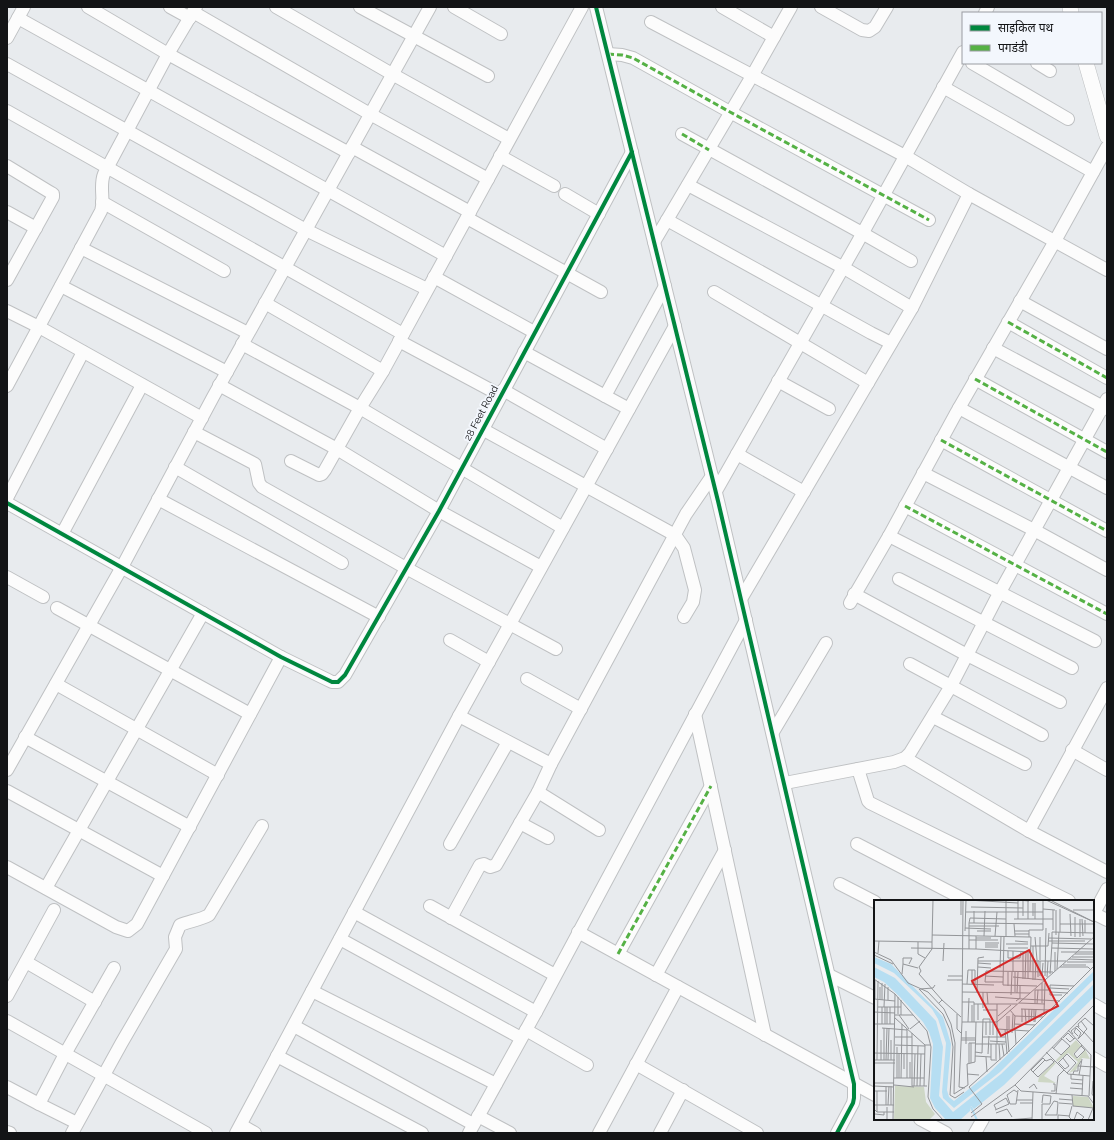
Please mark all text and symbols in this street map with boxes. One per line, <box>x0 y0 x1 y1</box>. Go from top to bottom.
legend <box>962 12 1102 64</box>
text: साइकिल पथ <box>998 20 1053 35</box>
text: पगडंडी <box>998 40 1028 55</box>
street label: 28 Feet Road <box>462 384 500 442</box>
inset map <box>874 900 1094 1120</box>

